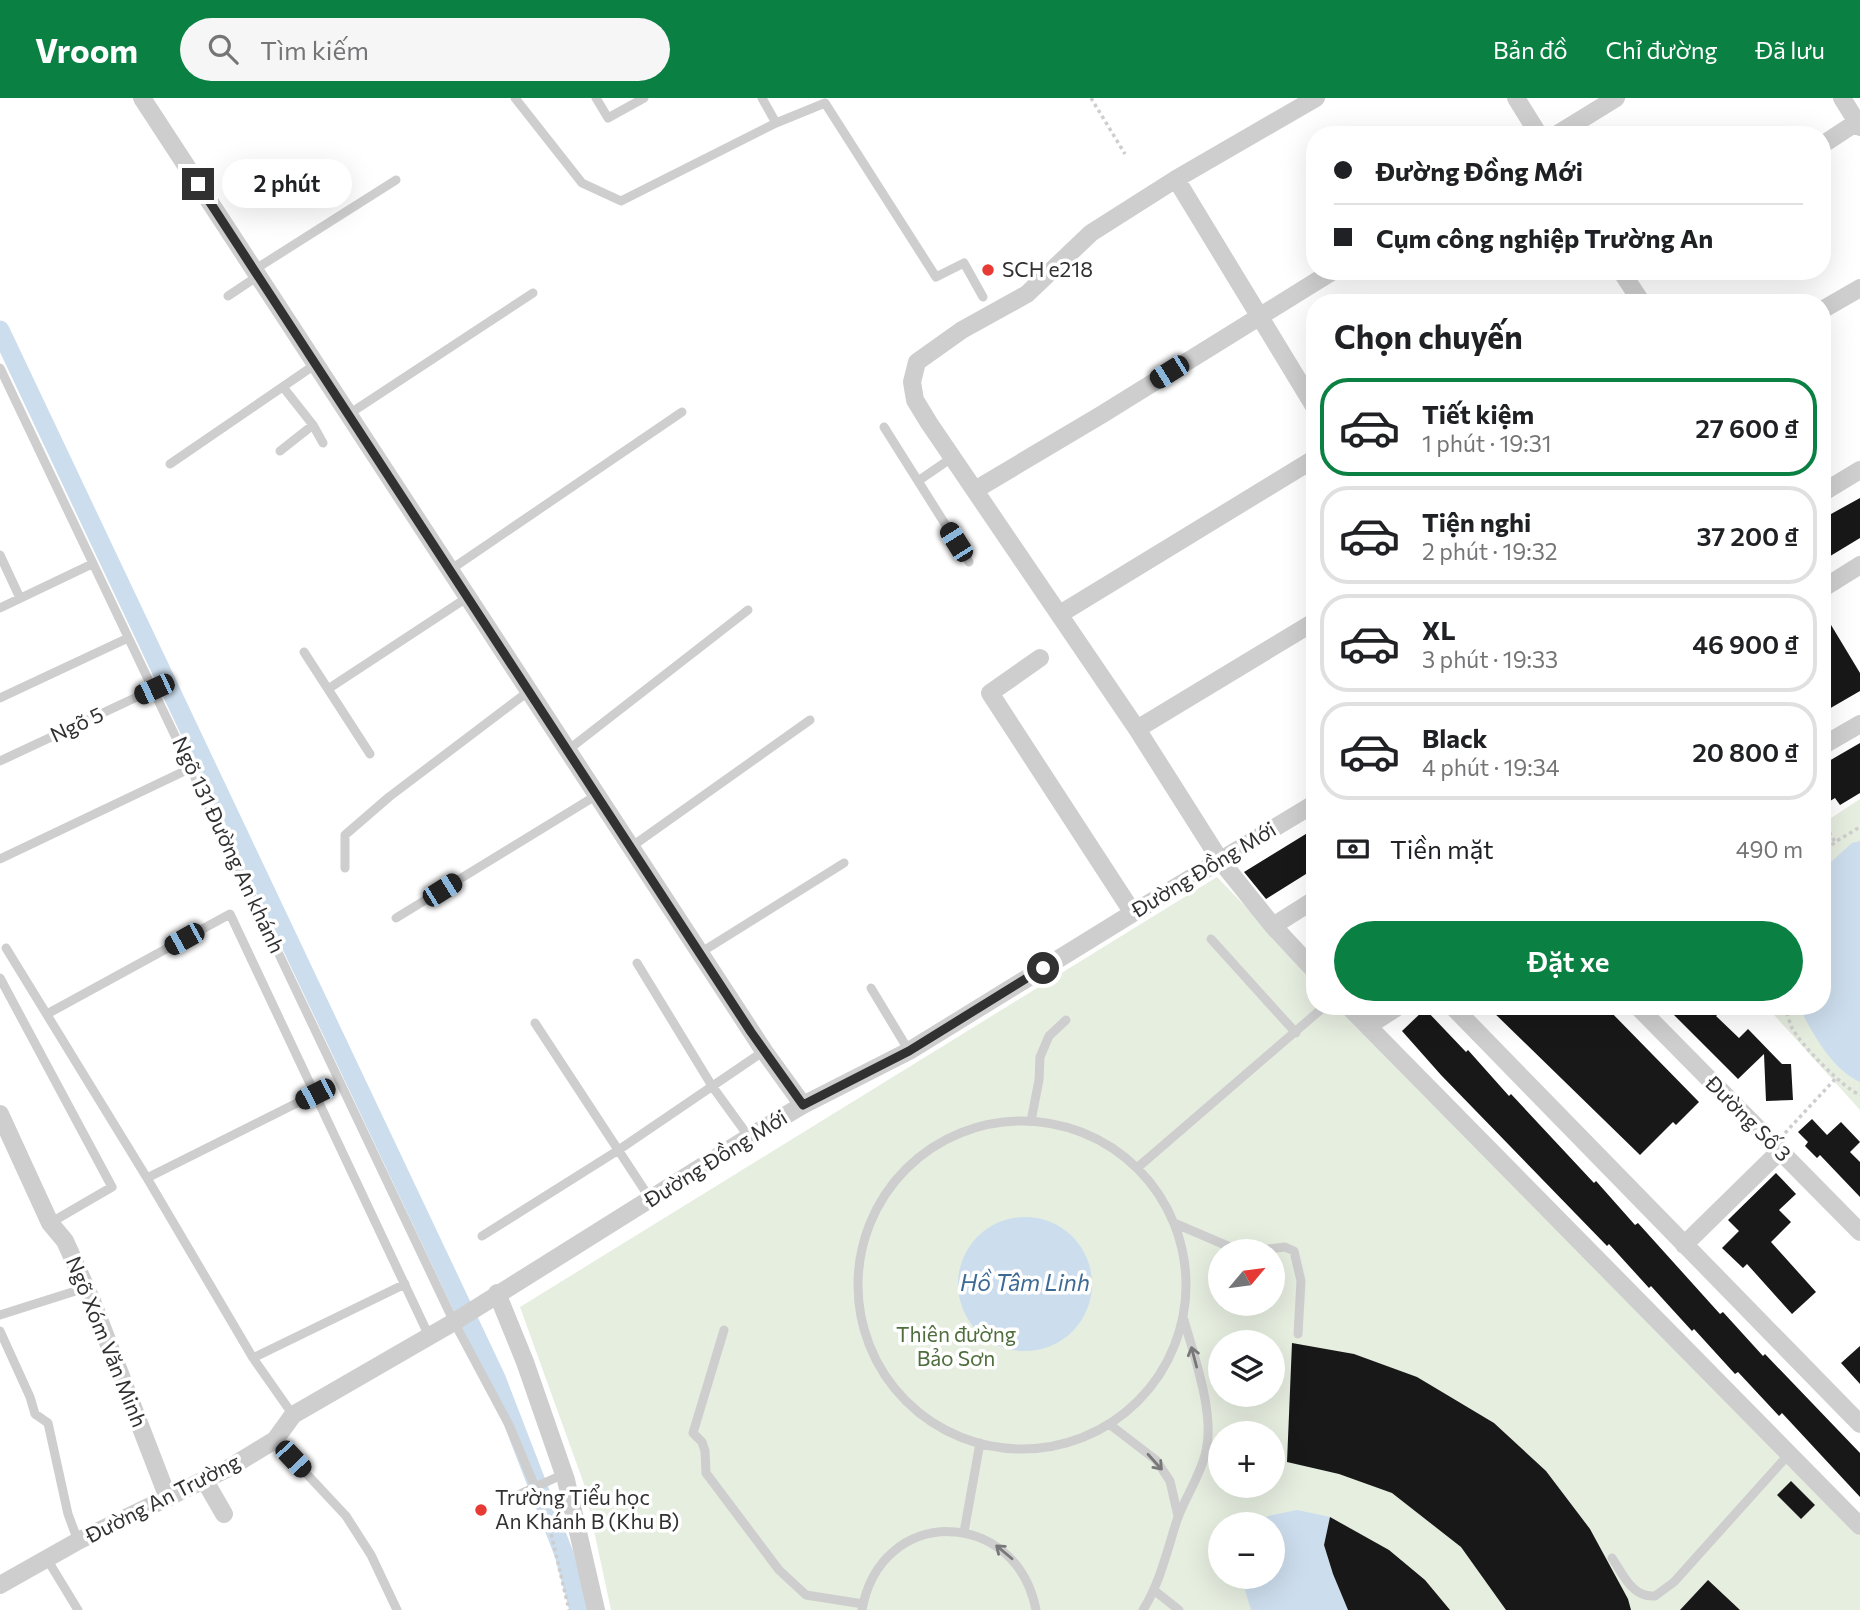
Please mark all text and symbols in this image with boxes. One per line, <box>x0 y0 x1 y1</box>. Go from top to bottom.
search box <box>180 18 670 81</box>
text: Vroom <box>35 29 138 70</box>
icon: search <box>204 30 242 68</box>
text: Tìm kiếm <box>260 34 369 65</box>
text: Bản đồ <box>1493 35 1568 64</box>
text: Chỉ đường <box>1606 35 1717 64</box>
text: Đã lưu <box>1755 35 1825 64</box>
text: Đường Đồng Mới <box>1376 155 1583 186</box>
callout: 2 phút <box>222 160 352 208</box>
route end <box>182 168 214 200</box>
text: 2 phút <box>254 169 320 197</box>
text: Cụm công nghiệp Trường An <box>1376 222 1713 253</box>
place label: SCH e218 <box>1002 256 1093 281</box>
marker: SCH e218 <box>980 262 996 278</box>
text: Chọn chuyến <box>1334 316 1523 356</box>
car <box>1146 352 1193 392</box>
icon: car <box>1338 396 1401 459</box>
text: Tiết kiệm <box>1422 398 1534 429</box>
text: 27 600 ₫ <box>1695 412 1799 443</box>
text: 1 phút · 19:31 <box>1422 429 1552 457</box>
icon: car <box>1338 504 1401 567</box>
text: Tiện nghi <box>1422 506 1531 537</box>
car <box>936 519 977 565</box>
text: 37 200 ₫ <box>1696 520 1799 551</box>
text: 2 phút · 19:32 <box>1422 537 1558 565</box>
icon: car <box>1338 612 1401 675</box>
text: XL <box>1422 614 1456 645</box>
text: 46 900 ₫ <box>1692 628 1799 659</box>
text: 3 phút · 19:33 <box>1422 645 1558 673</box>
car <box>131 671 178 707</box>
street label: Ngõ 5 <box>46 701 107 747</box>
icon: car <box>1338 720 1401 783</box>
text: Black <box>1422 722 1488 753</box>
street label: Ngõ 131 Đường An khánh <box>168 732 291 957</box>
text: 20 800 ₫ <box>1692 736 1799 767</box>
text: 4 phút · 19:34 <box>1422 753 1560 781</box>
street label: Đường Đồng Mới <box>1126 816 1280 922</box>
icon: cash <box>1334 830 1372 868</box>
text: Tiền mặt <box>1390 833 1494 864</box>
text: 490 m <box>1736 835 1803 863</box>
car <box>419 870 466 910</box>
car <box>161 920 208 958</box>
button: Đặt xe <box>1334 921 1803 1001</box>
route start <box>1027 952 1059 984</box>
street label: Đường Số 3 <box>1700 1069 1797 1166</box>
car <box>292 1075 339 1113</box>
street label: Đường Đồng Mới <box>638 1104 791 1212</box>
north arrow <box>1208 1239 1284 1316</box>
map controls <box>1208 1239 1285 1589</box>
street label: Ngõ Xóm Văn Minh <box>62 1252 153 1430</box>
water label: Hồ Tâm Linh <box>960 1268 1090 1296</box>
park label: Thiên đường Bảo Sơn <box>896 1321 1016 1370</box>
button: layers <box>1208 1330 1285 1407</box>
one-way arrow <box>1187 1346 1200 1368</box>
button: + <box>1208 1421 1285 1498</box>
car <box>271 1436 316 1482</box>
street label: Đường An Trường <box>80 1448 244 1548</box>
one-way arrow <box>1147 1453 1163 1471</box>
place label: Trường Tiểu học An Khánh B (Khu B) <box>495 1484 679 1533</box>
marker: Trường Tiểu học An Khánh B (Khu B) <box>473 1502 489 1518</box>
button: − <box>1208 1512 1285 1589</box>
one-way arrow <box>995 1544 1013 1560</box>

